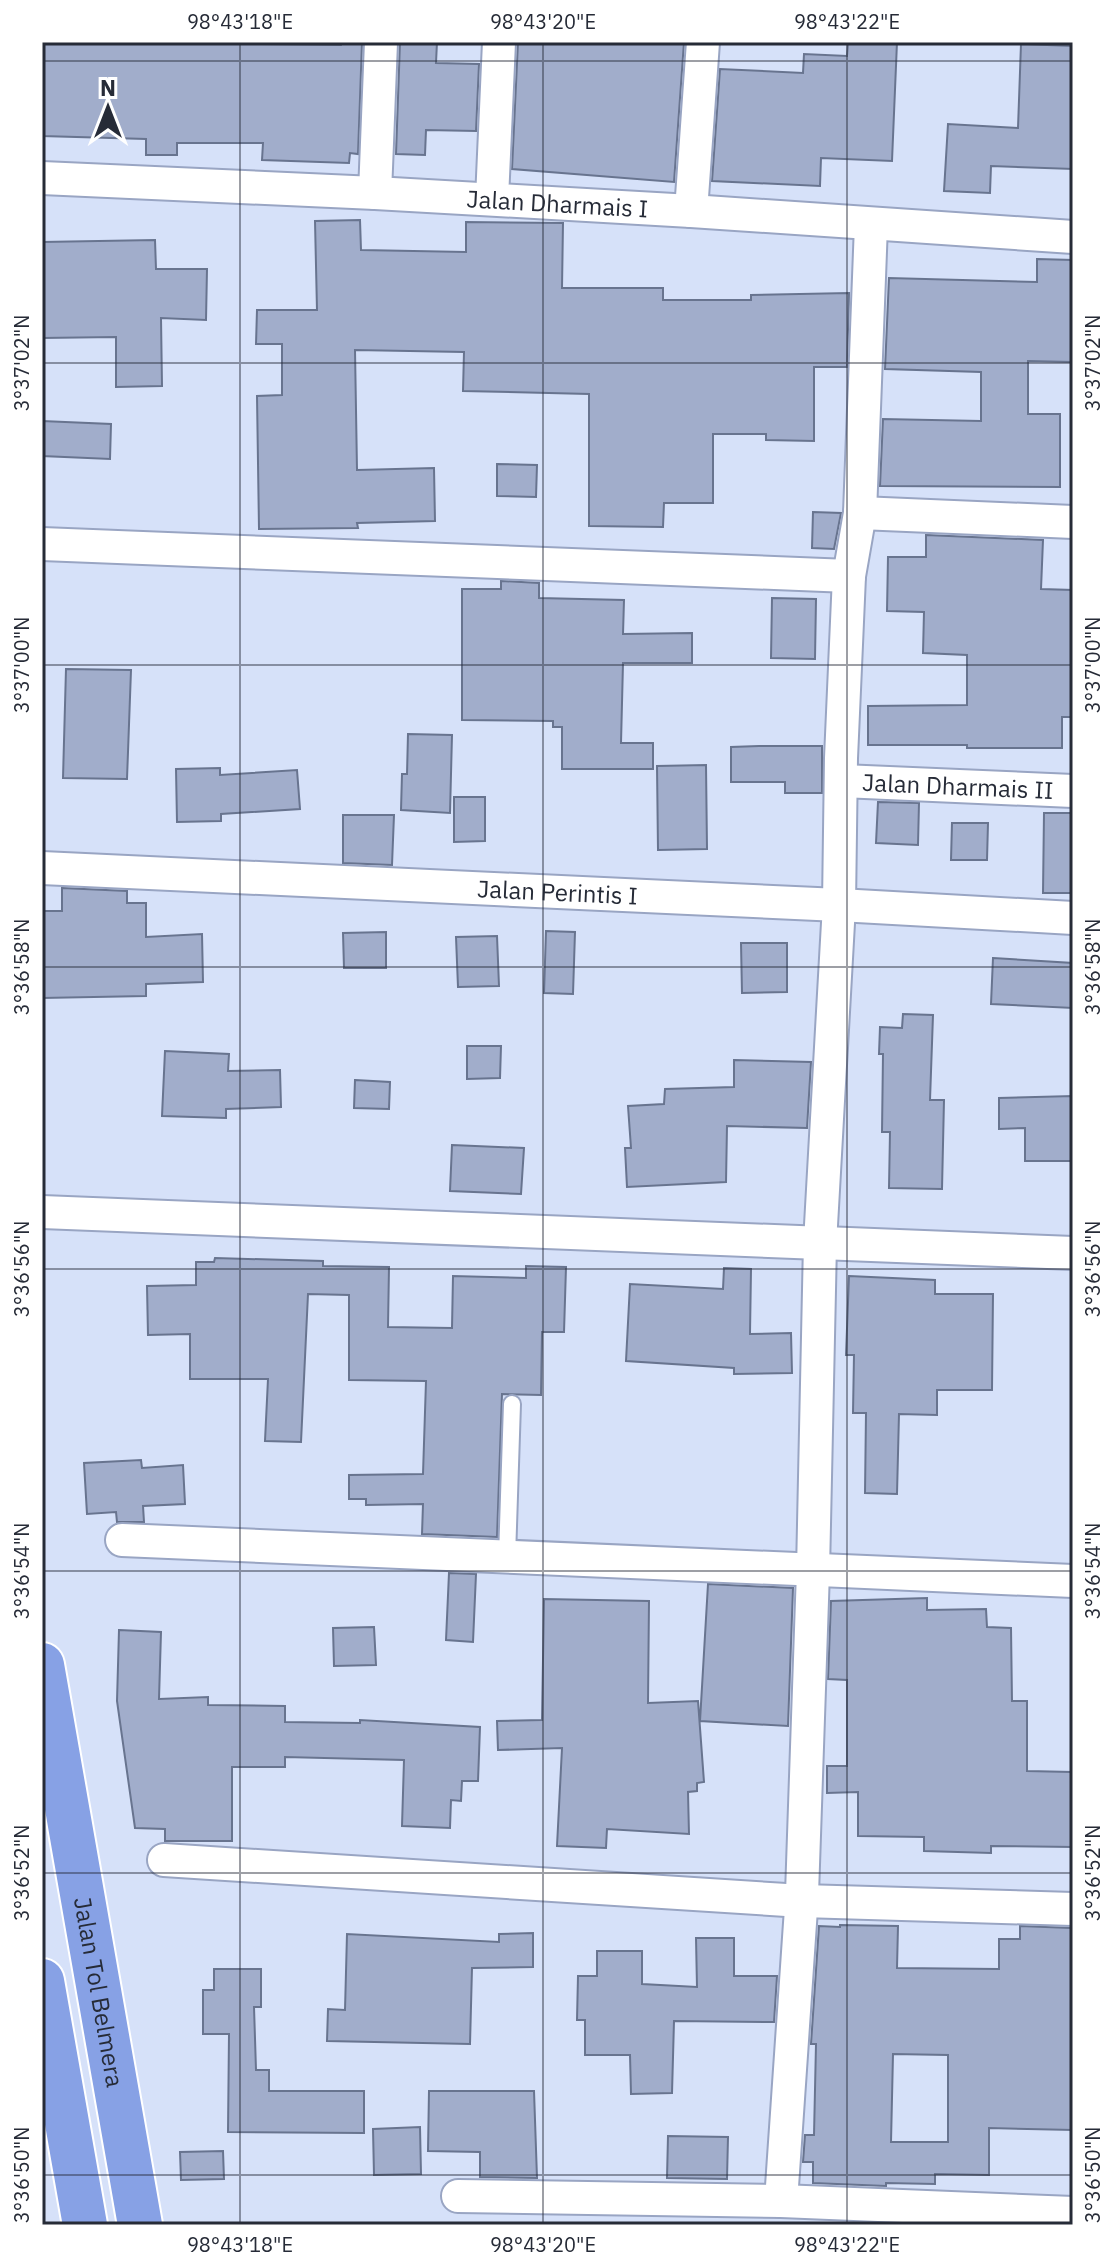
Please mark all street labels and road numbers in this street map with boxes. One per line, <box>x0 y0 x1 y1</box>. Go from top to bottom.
street label: Jalan Dharmais I <box>466 182 649 225</box>
street label: Jalan Dharmais II <box>862 766 1054 806</box>
street label: Jalan Perintis I <box>476 872 639 912</box>
street label: Jalan Tol Belmera <box>67 1894 132 2090</box>

